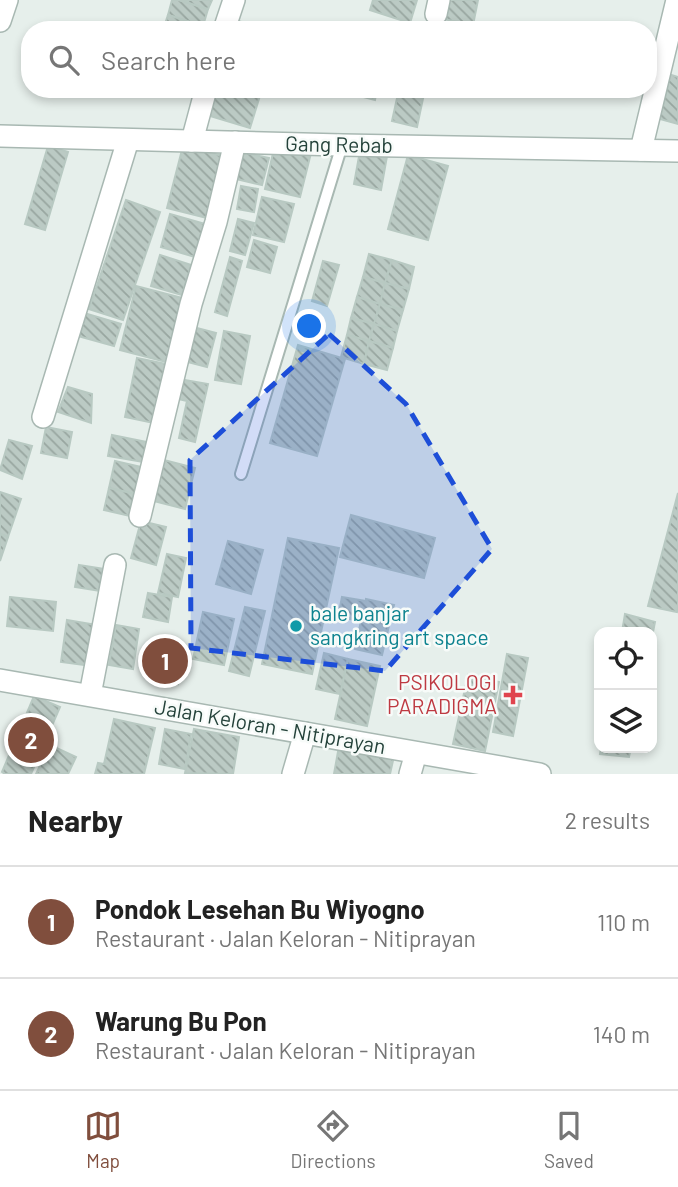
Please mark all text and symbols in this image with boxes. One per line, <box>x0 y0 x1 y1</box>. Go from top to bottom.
search box <box>21 21 657 98</box>
icon: search <box>45 41 83 79</box>
text: Search here <box>101 44 236 75</box>
street label: Gang Rebab <box>285 130 393 157</box>
your location <box>292 309 326 343</box>
place label: bale banjar sangkring art space <box>310 600 489 649</box>
marker: bale banjar sangkring art space <box>288 618 304 634</box>
map controls <box>594 627 657 753</box>
button: locate <box>594 627 657 690</box>
pin: 1 <box>142 635 188 687</box>
place label: PSIKOLOGI PARADIGMA <box>387 669 497 718</box>
marker: PSIKOLOGI PARADIGMA <box>503 685 523 705</box>
button: layers <box>594 690 657 753</box>
street label: Jalan Keloran - Nitiprayan <box>153 693 388 758</box>
pin: 2 <box>8 714 54 766</box>
text: Nearby <box>28 802 123 838</box>
text: 2 results <box>565 806 650 834</box>
text: Pondok Lesehan Bu Wiyogno <box>95 893 425 924</box>
text: 1 <box>47 908 55 936</box>
text: 110 m <box>597 908 650 936</box>
text: Restaurant · Jalan Keloran - Nitiprayan <box>95 924 476 952</box>
text: Warung Bu Pon <box>95 1005 267 1036</box>
text: 2 <box>45 1020 57 1048</box>
text: 140 m <box>593 1020 650 1048</box>
text: Restaurant · Jalan Keloran - Nitiprayan <box>95 1036 476 1064</box>
tab: Map <box>84 1107 122 1172</box>
tab: Directions <box>291 1107 376 1172</box>
tab: Saved <box>544 1107 594 1172</box>

